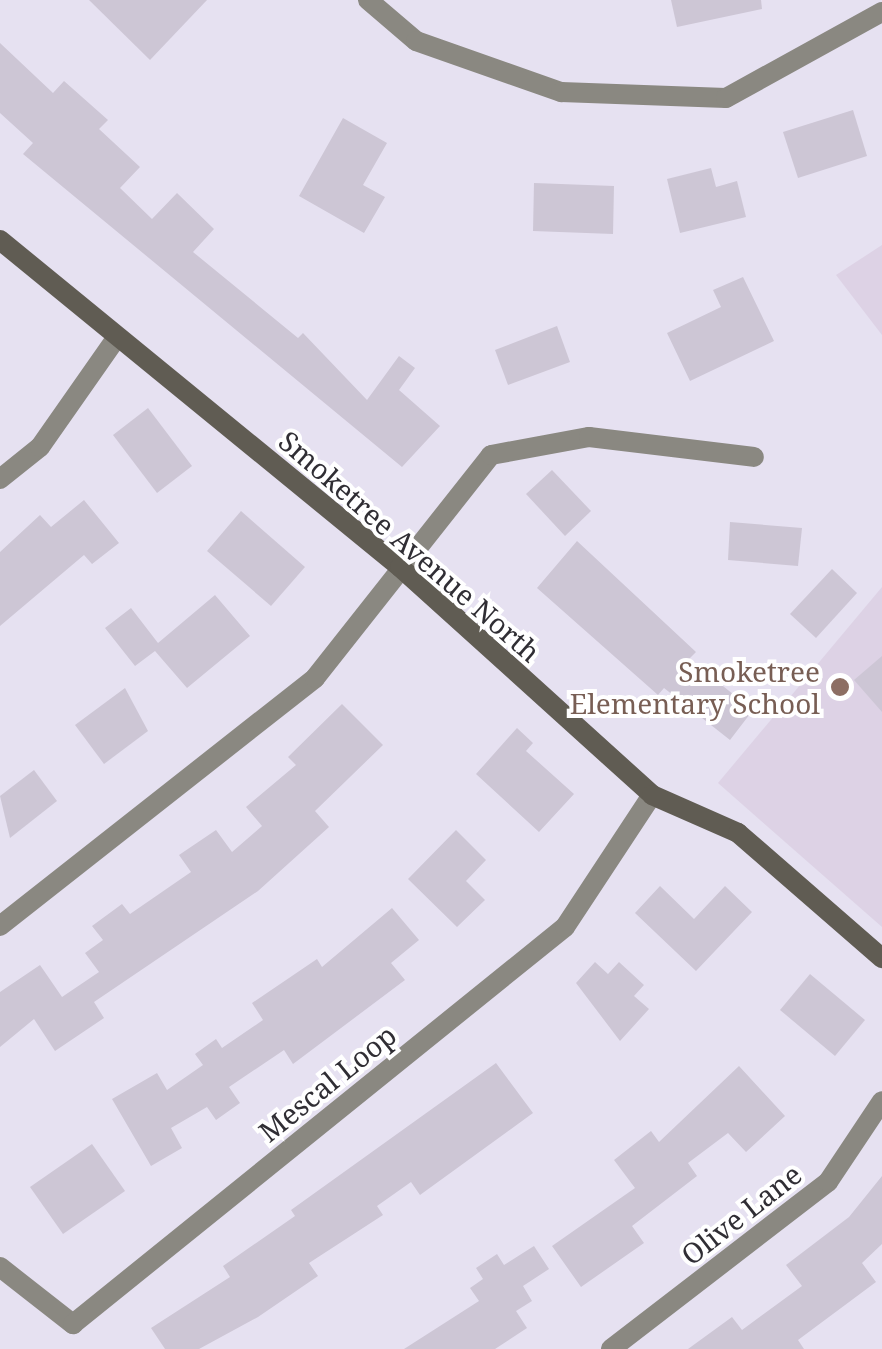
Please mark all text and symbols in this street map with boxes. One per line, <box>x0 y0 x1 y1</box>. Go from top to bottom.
street label: Smoketree Avenue North <box>273 424 547 668</box>
place label: Smoketree Elementary School <box>570 654 820 720</box>
marker: Smoketree Elementary School <box>829 676 851 698</box>
street label: Mescal Loop <box>252 1018 402 1148</box>
street label: Olive Lane <box>674 1157 808 1271</box>

